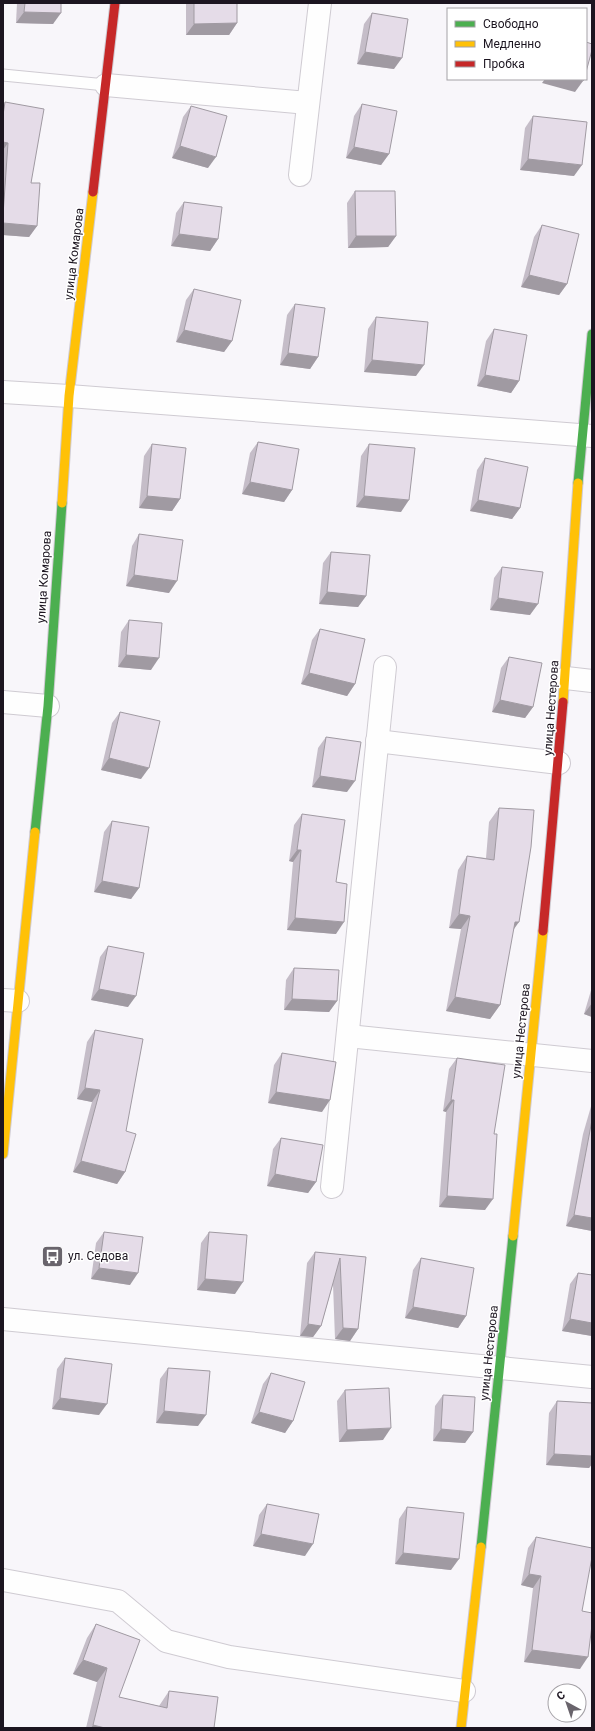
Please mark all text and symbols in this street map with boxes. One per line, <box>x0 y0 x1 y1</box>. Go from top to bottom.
legend <box>447 8 587 80</box>
text: Свободно <box>483 17 539 31</box>
text: Медленно <box>483 37 541 51</box>
text: Пробка <box>483 57 525 71</box>
street label: улица Комарова <box>61 207 87 301</box>
street label: улица Комарова <box>34 530 54 624</box>
street label: улица Нестерова <box>541 660 561 756</box>
street label: улица Нестерова <box>509 983 533 1079</box>
bus stop icon: ул. Седова <box>39 1243 65 1269</box>
place label: ул. Седова <box>68 1249 128 1263</box>
street label: улица Нестерова <box>477 1305 501 1401</box>
north arrow <box>547 1683 587 1723</box>
text: С <box>554 1688 568 1703</box>

